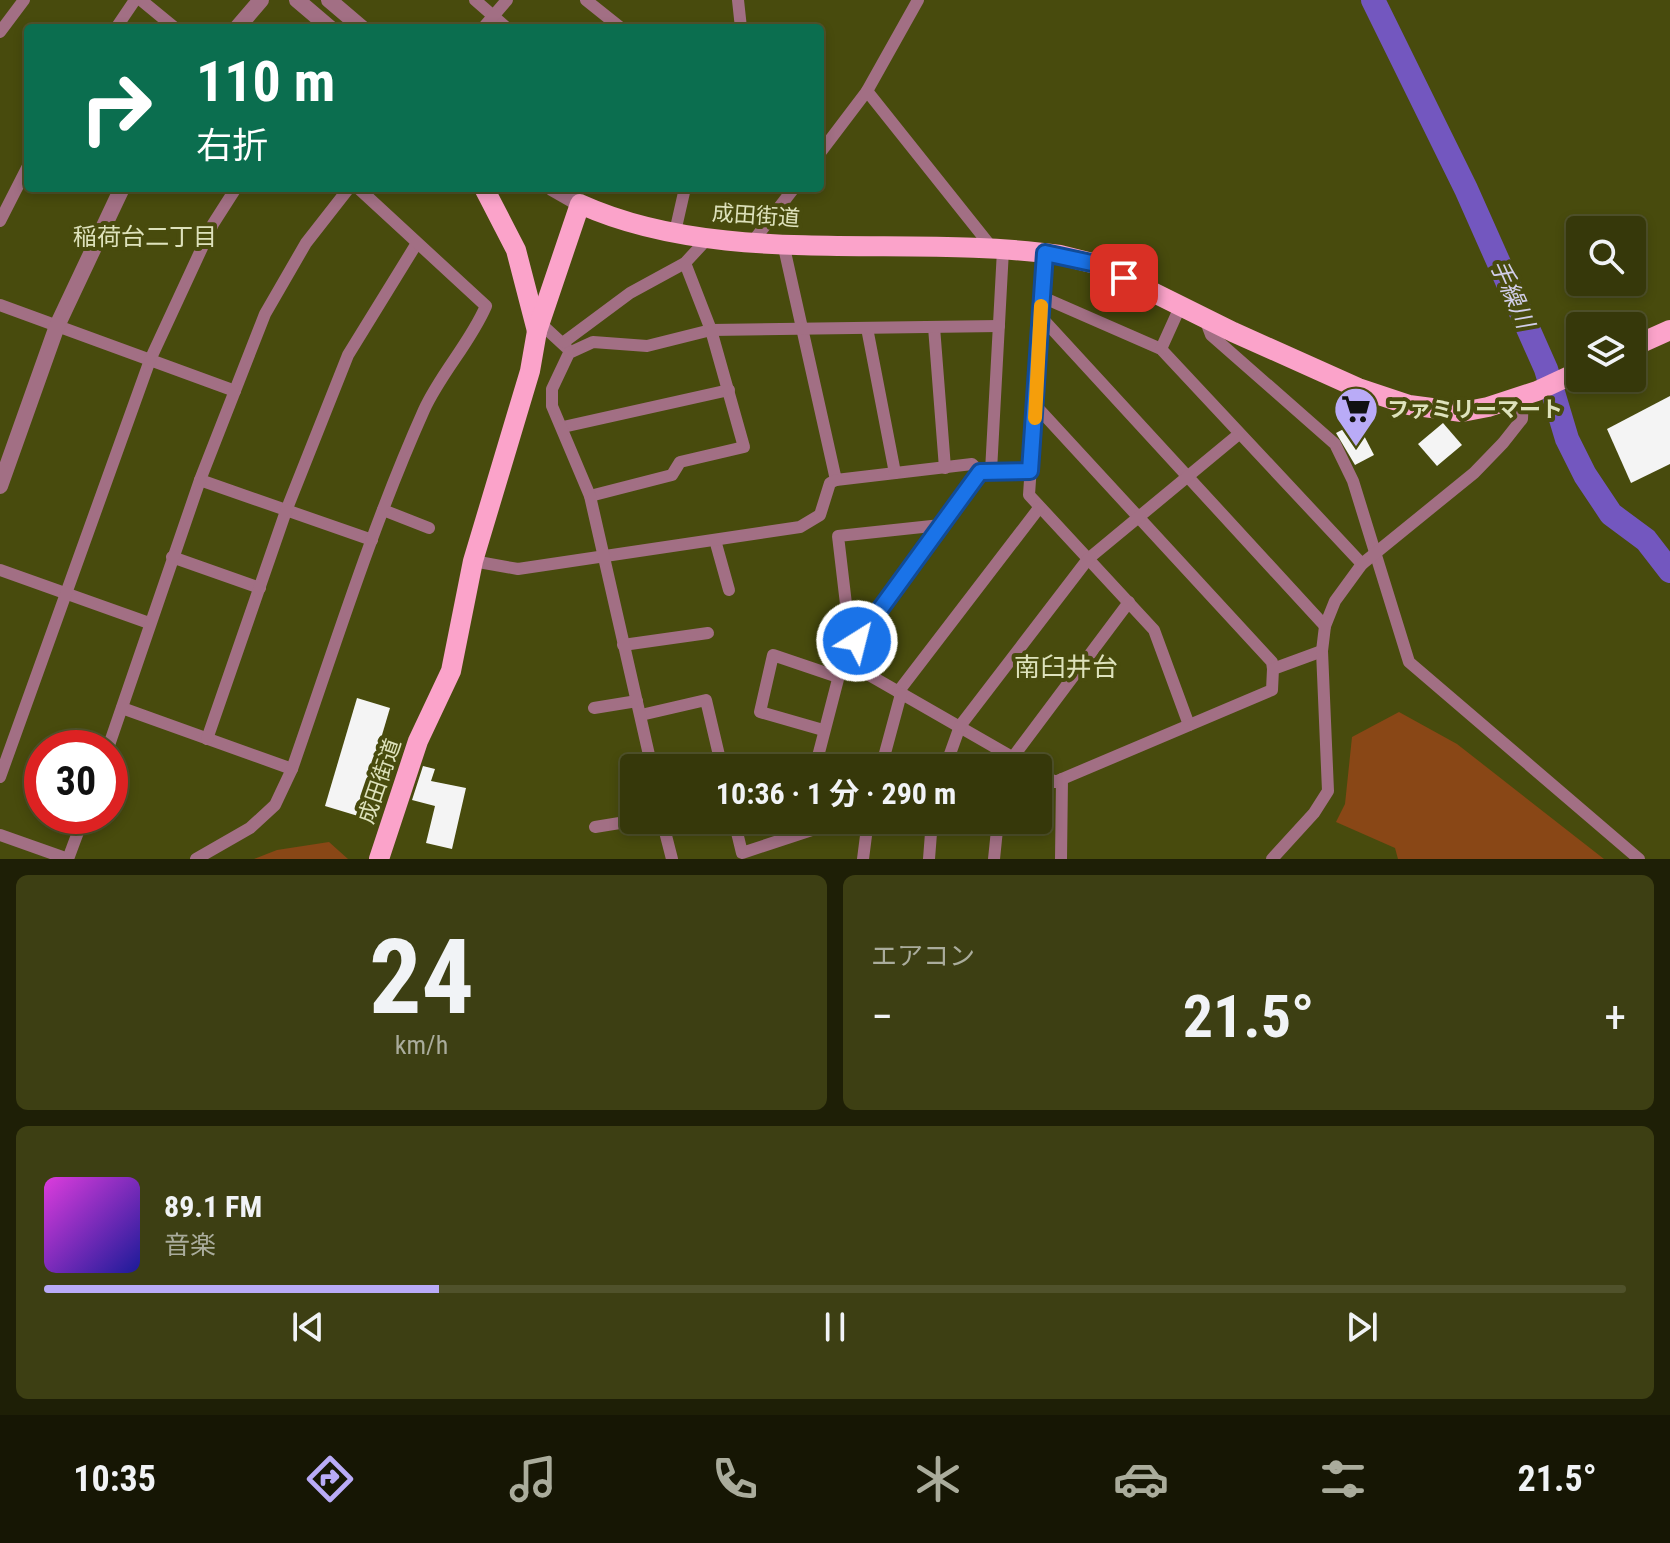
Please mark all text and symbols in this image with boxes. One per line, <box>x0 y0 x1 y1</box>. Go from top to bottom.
text: 110 m <box>196 49 335 115</box>
icon: right <box>64 56 168 160</box>
text: 右折 <box>196 125 268 167</box>
street label: 成田街道 <box>711 200 801 231</box>
map controls <box>1566 216 1646 392</box>
button: search <box>1566 216 1646 296</box>
district label: 稲荷台二丁目 <box>73 223 217 251</box>
pin <box>1090 244 1158 312</box>
water label: 手繰川 <box>1485 255 1541 335</box>
icon: arrive <box>1102 256 1146 300</box>
button: layers <box>1566 312 1646 392</box>
supermarket icon: ファミリーマート <box>1332 385 1380 448</box>
place label: ファミリーマート <box>1387 397 1563 422</box>
position arrow <box>815 599 899 683</box>
district label: 南臼井台 <box>1014 652 1118 682</box>
speed limit sign: 30 <box>24 730 128 834</box>
street label: 成田街道 <box>353 735 406 827</box>
text: 10:36 · 1 分 · 290 m <box>716 776 956 811</box>
text: 24 <box>369 917 474 1038</box>
text: エアコン <box>871 941 975 971</box>
text: 21.5° <box>1183 981 1314 1052</box>
text: − <box>871 991 893 1043</box>
text: + <box>1604 991 1626 1043</box>
text: km/h <box>395 1030 448 1060</box>
text: 89.1 FM <box>164 1189 262 1224</box>
text: 音楽 <box>164 1230 216 1260</box>
icon: previous <box>286 1305 330 1349</box>
icon: pause <box>813 1305 857 1349</box>
icon: next <box>1340 1305 1384 1349</box>
icon: directions <box>302 1451 358 1507</box>
icon: music <box>505 1451 561 1507</box>
icon: phone <box>707 1451 763 1507</box>
icon: climate <box>910 1451 966 1507</box>
icon: car <box>1113 1451 1169 1507</box>
icon: filters <box>1315 1451 1371 1507</box>
text: 10:35 <box>73 1458 156 1500</box>
text: 21.5° <box>1518 1458 1597 1500</box>

